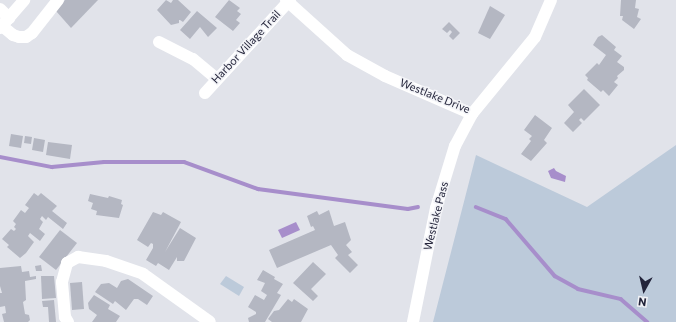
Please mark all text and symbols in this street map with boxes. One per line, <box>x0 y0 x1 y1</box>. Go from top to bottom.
street label: Harbor Village Trail <box>209 8 283 86</box>
street label: Westlake Drive <box>398 76 472 116</box>
street label: Westlake Pass <box>421 180 451 252</box>
north arrow <box>624 270 664 310</box>
text: N <box>637 295 647 309</box>

